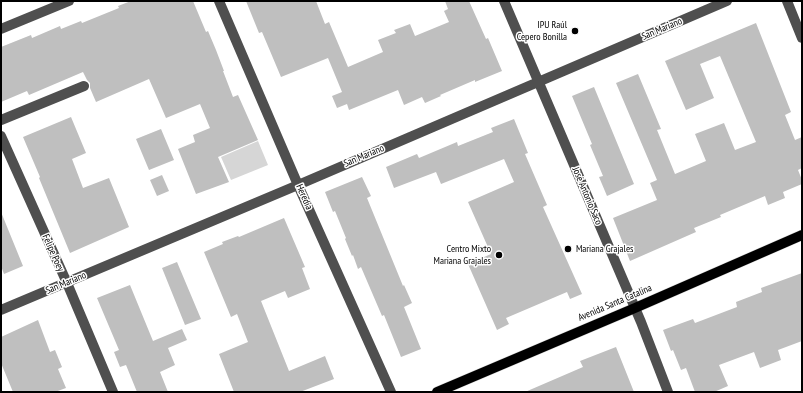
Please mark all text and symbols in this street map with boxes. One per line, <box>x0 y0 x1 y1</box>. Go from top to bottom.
street label: San Mariano <box>640 15 684 43</box>
place label: IPU Raúl Cepero Bonilla <box>517 19 567 42</box>
marker: IPU Raúl Cepero Bonilla <box>570 26 580 36</box>
street label: San Mariano <box>342 142 386 170</box>
street label: José Antonio Saco <box>569 165 605 227</box>
street label: Heredia <box>293 182 315 212</box>
street label: Felipe Poey <box>39 232 67 274</box>
place label: Centro Mixto Mariana Grajales <box>434 243 491 266</box>
place label: Mariana Grajales <box>576 243 633 255</box>
marker: Mariana Grajales <box>563 244 573 254</box>
marker: Centro Mixto Mariana Grajales <box>494 250 504 260</box>
street label: San Mariano <box>44 269 88 297</box>
street label: Avenida Santa Catalina <box>576 282 654 324</box>

